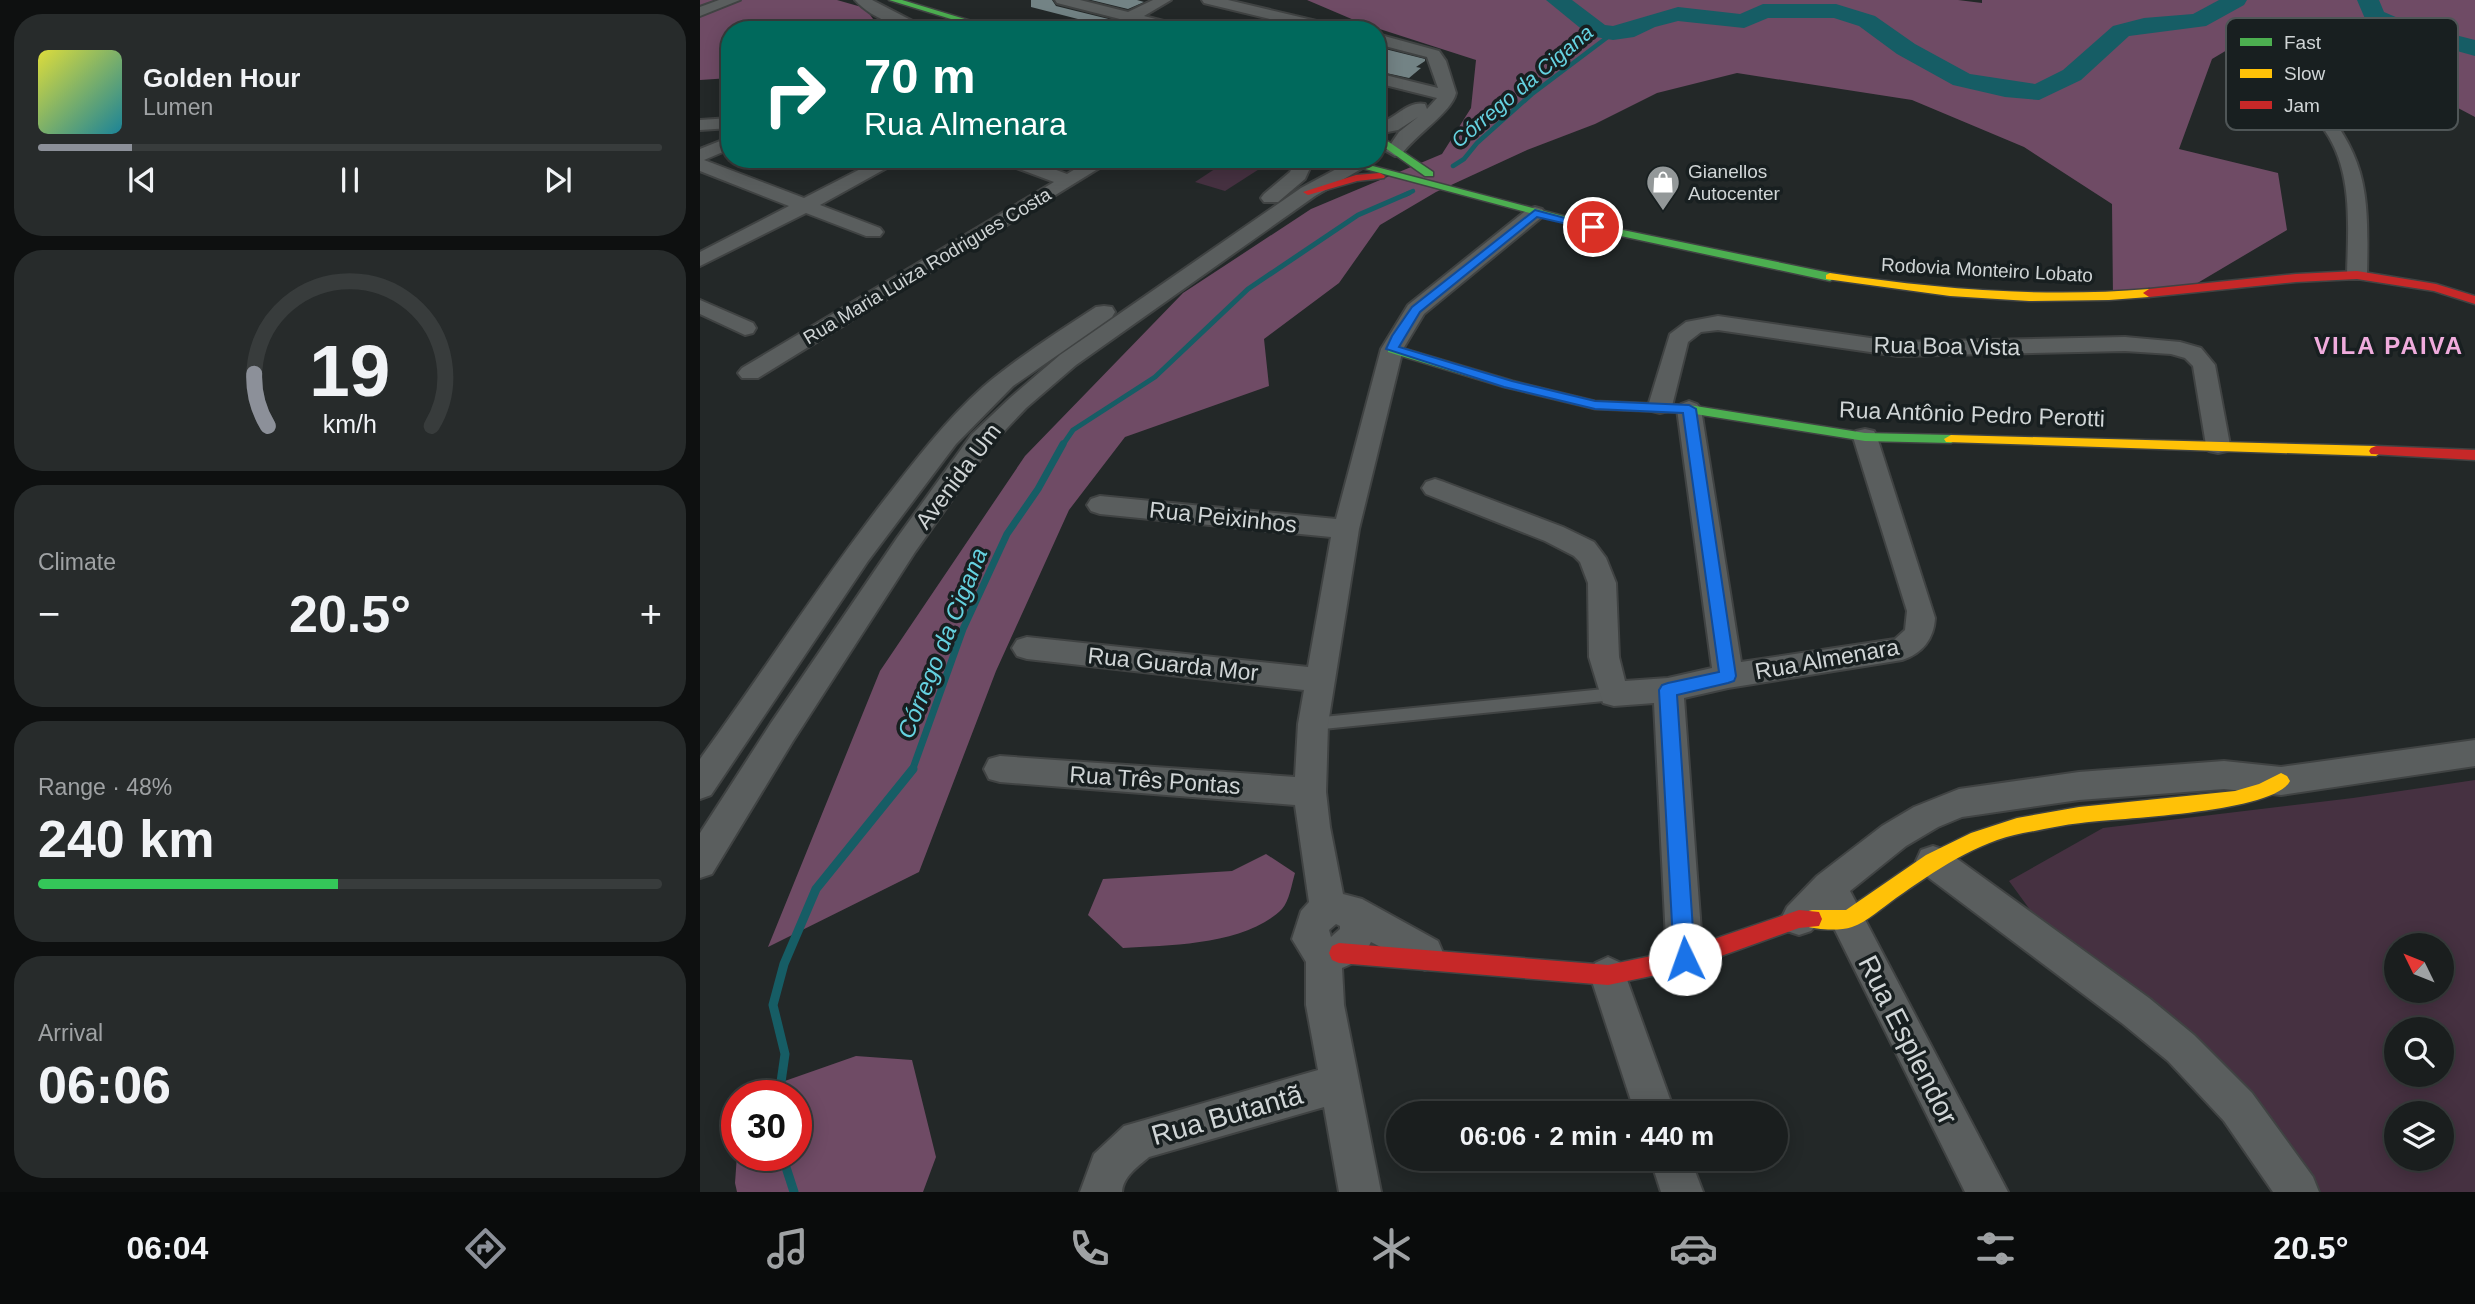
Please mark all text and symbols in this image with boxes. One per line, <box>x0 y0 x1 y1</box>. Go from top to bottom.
legend <box>2226 18 2458 130</box>
water label: Córrego da Cigana <box>1447 20 1597 152</box>
text: Fast <box>2284 32 2322 53</box>
icon: right <box>749 49 840 140</box>
text: 70 m <box>864 49 976 103</box>
text: Golden Hour <box>143 63 300 93</box>
text: Slow <box>2284 63 2325 84</box>
text: Lumen <box>143 94 213 120</box>
text: Jam <box>2284 95 2320 116</box>
text: Rua Almenara <box>864 106 1067 142</box>
icon: previous <box>123 161 161 199</box>
icon: pause <box>331 161 369 199</box>
icon: next <box>539 161 577 199</box>
place label: Gianellos Autocenter <box>1688 161 1781 204</box>
shop icon: Gianellos Autocenter <box>1644 163 1682 212</box>
street label: Rua Maria Luiza Rodrigues Costa <box>799 183 1055 348</box>
pin <box>1563 197 1623 257</box>
icon: arrive <box>1574 208 1612 246</box>
street label: Rodovia Monteiro Lobato <box>1880 254 2094 286</box>
text: 19 <box>310 331 390 412</box>
street label: Rua Boa Vista <box>1873 332 2021 360</box>
district label: VILA PAIVA <box>2314 332 2464 359</box>
street label: Rua Antônio Pedro Perotti <box>1839 396 2105 432</box>
text: km/h <box>323 410 377 438</box>
street label: Avenida Um <box>910 418 1006 534</box>
street label: Rua Peixinhos <box>1148 496 1298 538</box>
water label: Córrego da Cigana <box>891 544 993 742</box>
text: Climate <box>38 549 116 575</box>
text: 20.5° <box>289 585 411 643</box>
text: − <box>38 593 60 635</box>
text: + <box>640 593 662 635</box>
street label: Rua Almenara <box>1753 634 1901 684</box>
street label: Rua Guarda Mor <box>1086 642 1260 686</box>
street label: Rua Três Pontas <box>1069 761 1241 799</box>
text: Range · 48% <box>38 774 172 800</box>
text: 240 km <box>38 810 214 868</box>
position arrow <box>1648 922 1722 996</box>
north arrow <box>2384 933 2454 1003</box>
map controls <box>2384 933 2454 1171</box>
street label: Rua Esplendor <box>1852 950 1964 1130</box>
button: search <box>2384 1017 2454 1087</box>
text: Arrival <box>38 1020 103 1046</box>
text: 06:06 <box>38 1056 171 1114</box>
street label: Rua Butantã <box>1148 1079 1307 1151</box>
speed limit sign: 30 <box>721 1080 812 1171</box>
button: layers <box>2384 1101 2454 1171</box>
text: 06:06 · 2 min · 440 m <box>1460 1121 1714 1151</box>
icon: directions <box>461 1224 510 1273</box>
icon: music <box>763 1224 812 1273</box>
icon: phone <box>1065 1224 1114 1273</box>
icon: climate <box>1367 1224 1416 1273</box>
icon: car <box>1669 1224 1718 1273</box>
icon: filters <box>1971 1224 2020 1273</box>
text: 06:04 <box>127 1230 208 1266</box>
text: 20.5° <box>2273 1230 2348 1266</box>

